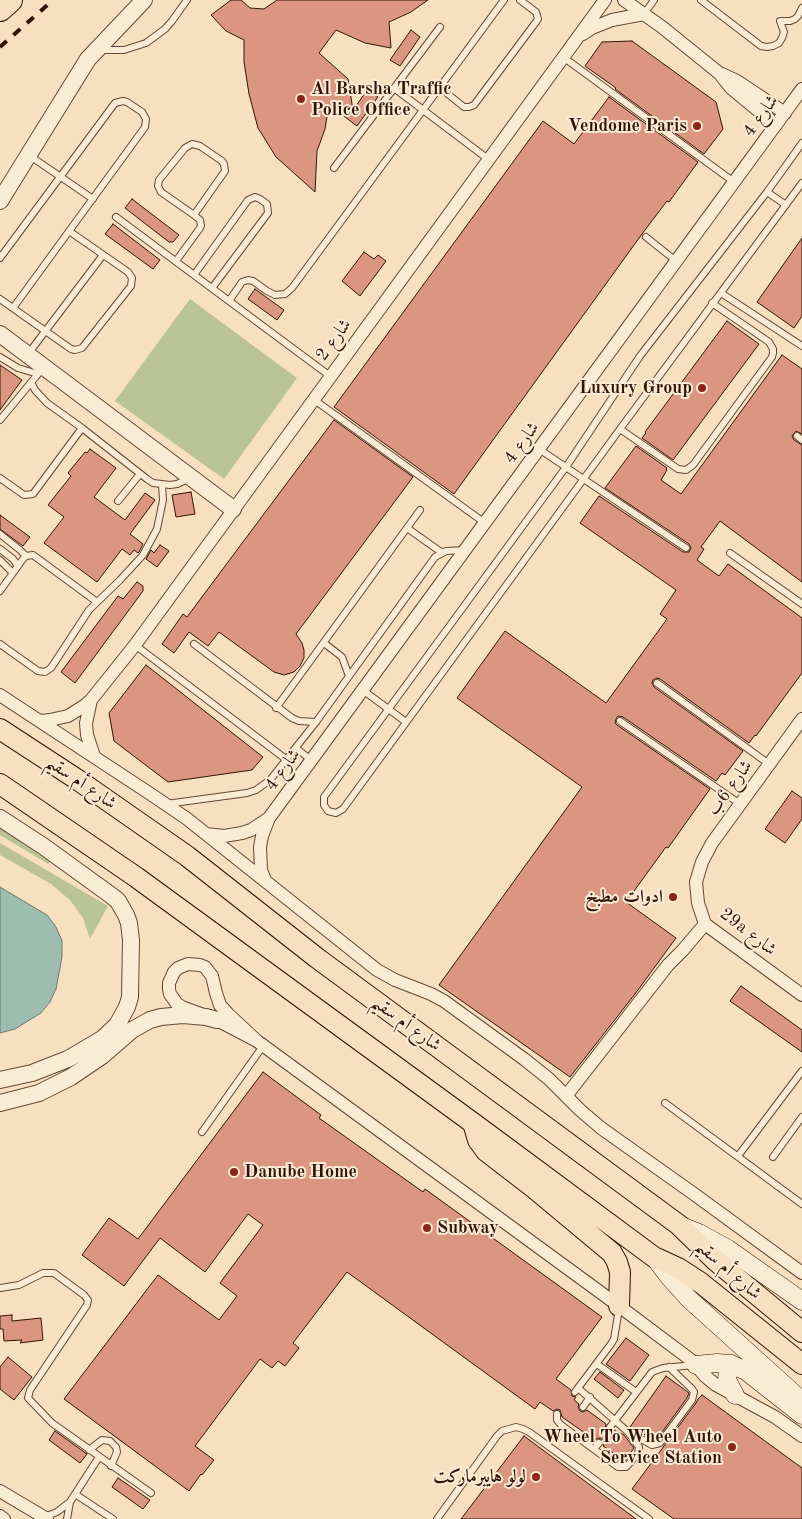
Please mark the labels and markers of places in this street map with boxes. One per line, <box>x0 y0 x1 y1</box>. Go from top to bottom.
place label: Al Barsha Traffic Police Office <box>311 78 452 120</box>
marker: Al Barsha Traffic Police Office <box>295 93 307 105</box>
place label: Vendome Paris <box>568 115 687 137</box>
marker: Vendome Paris <box>691 120 703 132</box>
place label: Luxury Group <box>579 377 692 399</box>
marker: Luxury Group <box>696 382 708 394</box>
place label: ادوات مطبخ <box>585 886 663 908</box>
marker: ادوات مطبخ <box>667 891 679 903</box>
place label: Danube Home <box>244 1161 357 1183</box>
marker: Danube Home <box>228 1166 240 1178</box>
place label: Subway <box>437 1217 499 1239</box>
marker: Subway <box>421 1222 433 1234</box>
place label: Wheel To Wheel Auto Service Station <box>543 1426 722 1468</box>
marker: Wheel To Wheel Auto Service Station <box>726 1441 738 1453</box>
place label: لولو هايبرماركت <box>433 1466 526 1488</box>
marker: لولو هايبرماركت <box>530 1471 542 1483</box>

